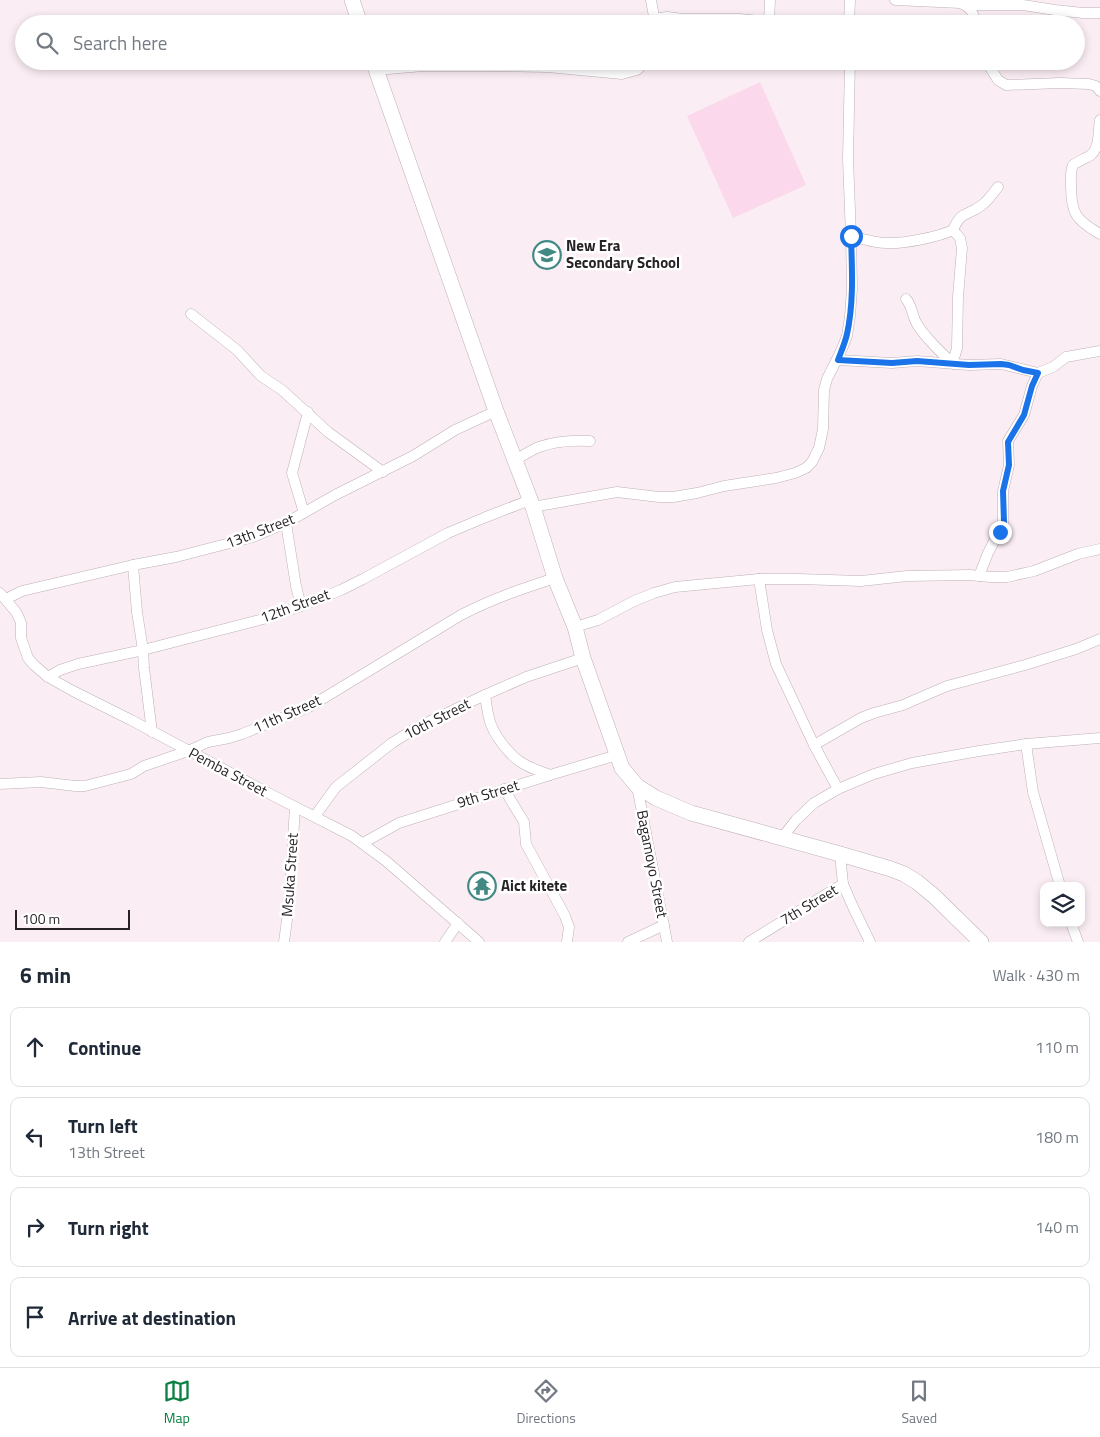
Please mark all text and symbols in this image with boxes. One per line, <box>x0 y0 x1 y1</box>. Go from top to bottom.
search box <box>15 15 1085 70</box>
text: Search here <box>73 28 167 57</box>
icon: search <box>33 29 61 57</box>
route start <box>840 225 863 248</box>
place label: New Era Secondary School <box>566 234 680 274</box>
school or university icon: New Era Secondary School <box>532 240 562 270</box>
street label: 13th Street <box>222 507 298 554</box>
route end <box>989 521 1012 544</box>
street label: 12th Street <box>257 582 333 629</box>
street label: 11th Street <box>249 688 325 739</box>
street label: 10th Street <box>399 692 475 745</box>
street label: Pemba Street <box>185 741 272 802</box>
street label: 9th Street <box>454 773 522 814</box>
street label: Bagamoyo Street <box>631 808 674 920</box>
street label: Msuka Street <box>275 831 304 918</box>
temple icon: Aict kitete <box>467 871 497 901</box>
place label: Aict kitete <box>501 874 568 897</box>
street label: 7th Street <box>776 878 843 931</box>
map controls <box>1040 882 1085 927</box>
button: layers <box>1040 882 1085 927</box>
scale bar <box>15 907 130 930</box>
text: 100 m <box>22 908 60 929</box>
text: 6 min <box>20 959 71 991</box>
text: Walk · 430 m <box>992 963 1080 987</box>
icon: ahead <box>21 1033 49 1061</box>
text: Continue <box>68 1033 141 1062</box>
text: 110 m <box>1035 1035 1079 1059</box>
text: Turn left <box>68 1111 138 1140</box>
icon: left <box>21 1123 49 1151</box>
text: 180 m <box>1035 1125 1079 1149</box>
text: 13th Street <box>68 1140 145 1164</box>
icon: right <box>21 1213 49 1241</box>
text: Turn right <box>68 1213 149 1242</box>
text: 140 m <box>1035 1215 1079 1239</box>
icon: arrive <box>21 1303 49 1331</box>
text: Arrive at destination <box>68 1303 236 1332</box>
tab: Map <box>163 1377 191 1428</box>
tab: Directions <box>516 1377 576 1428</box>
tab: Saved <box>902 1377 937 1428</box>

